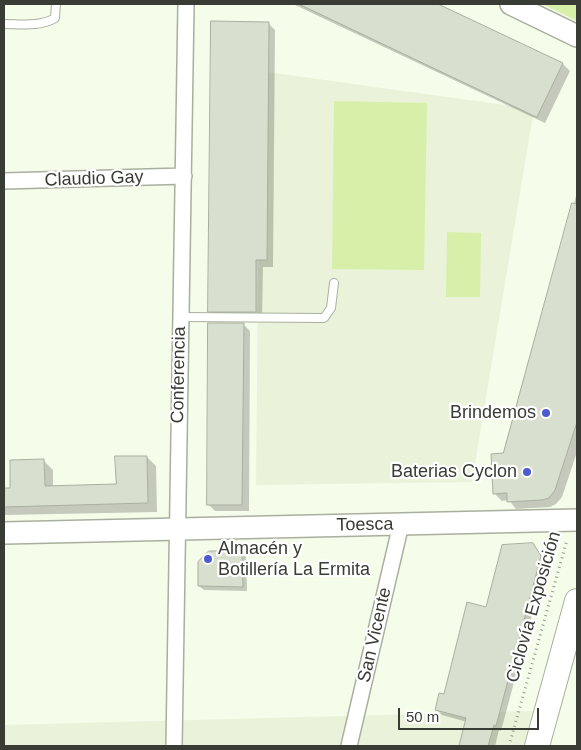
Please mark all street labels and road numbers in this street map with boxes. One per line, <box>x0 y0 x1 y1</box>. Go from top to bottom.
street label: Claudio Gay <box>44 166 144 192</box>
street label: Conferencia <box>167 326 191 424</box>
street label: Toesca <box>336 514 394 536</box>
street label: Ciclovía Exposición <box>502 529 566 685</box>
street label: San Vicente <box>354 585 396 685</box>

